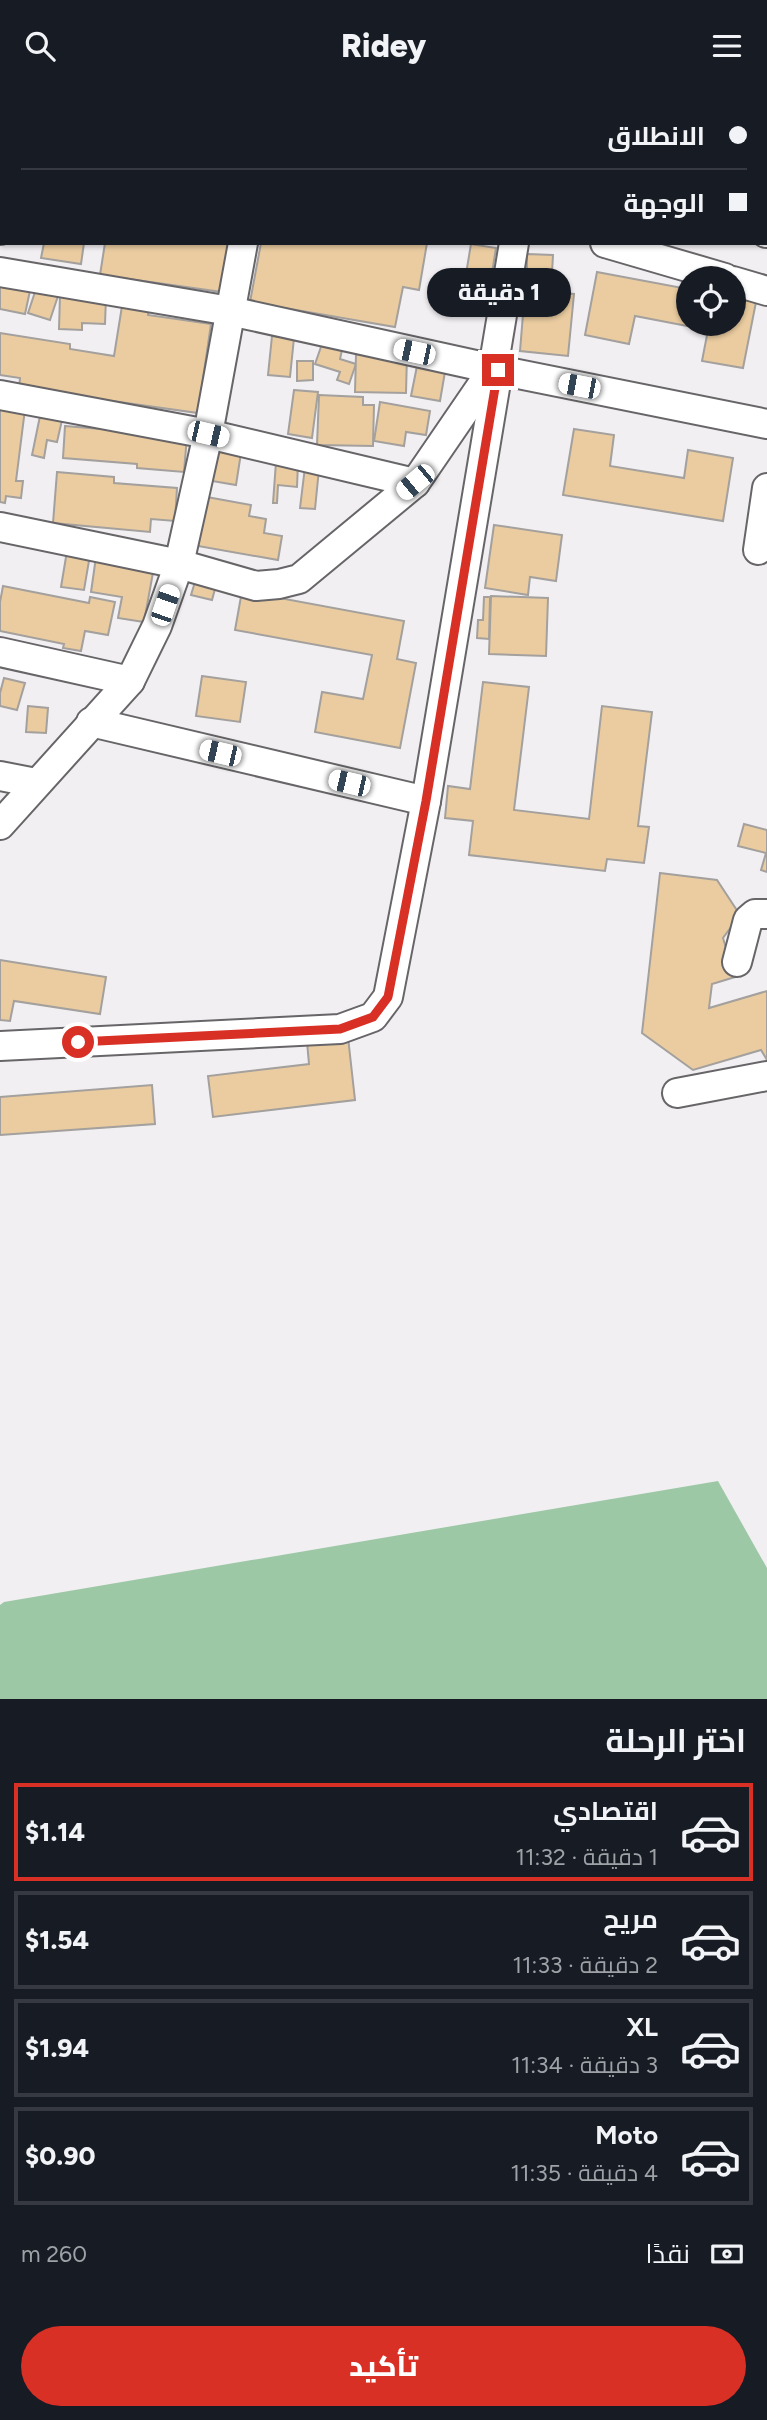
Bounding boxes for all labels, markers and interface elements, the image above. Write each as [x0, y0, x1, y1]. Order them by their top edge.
icon: search [21, 27, 59, 65]
text: Ridey [341, 27, 426, 65]
icon: menu [708, 27, 746, 65]
text: الانطلاق [607, 120, 705, 152]
text: الوجهة [624, 187, 705, 219]
map controls [676, 266, 746, 336]
button: locate [676, 266, 746, 336]
callout: 1 دقيقة [426, 268, 570, 317]
text: 1 دقيقة [458, 278, 540, 306]
car [392, 337, 437, 367]
route end [482, 354, 514, 386]
car [557, 372, 602, 400]
car [186, 419, 231, 449]
car [393, 460, 438, 504]
car [149, 582, 182, 628]
car [198, 738, 243, 768]
car [327, 768, 372, 798]
route start [62, 1026, 94, 1058]
text: اختر الرحلة [605, 1722, 746, 1760]
text: اقتصادي [553, 1795, 658, 1827]
icon: car [679, 1801, 742, 1864]
text: $1.14 [25, 1816, 85, 1848]
text: 1 دقيقة · 11:32 [516, 1843, 658, 1871]
text: مريح [603, 1903, 658, 1935]
icon: car [679, 1909, 742, 1972]
text: $1.54 [25, 1924, 89, 1956]
text: 2 دقيقة · 11:33 [513, 1951, 658, 1979]
text: XL [626, 2011, 658, 2043]
icon: car [679, 2017, 742, 2080]
text: $1.94 [25, 2032, 89, 2064]
text: 3 دقيقة · 11:34 [511, 2051, 658, 2079]
text: Moto [595, 2119, 658, 2151]
icon: car [679, 2125, 742, 2188]
text: $0.90 [25, 2140, 95, 2172]
text: 4 دقيقة · 11:35 [510, 2159, 658, 2187]
icon: cash [708, 2235, 746, 2273]
text: نقدًا [646, 2238, 690, 2270]
text: 260 m [21, 2240, 87, 2268]
button: تأكيد [21, 2326, 746, 2406]

